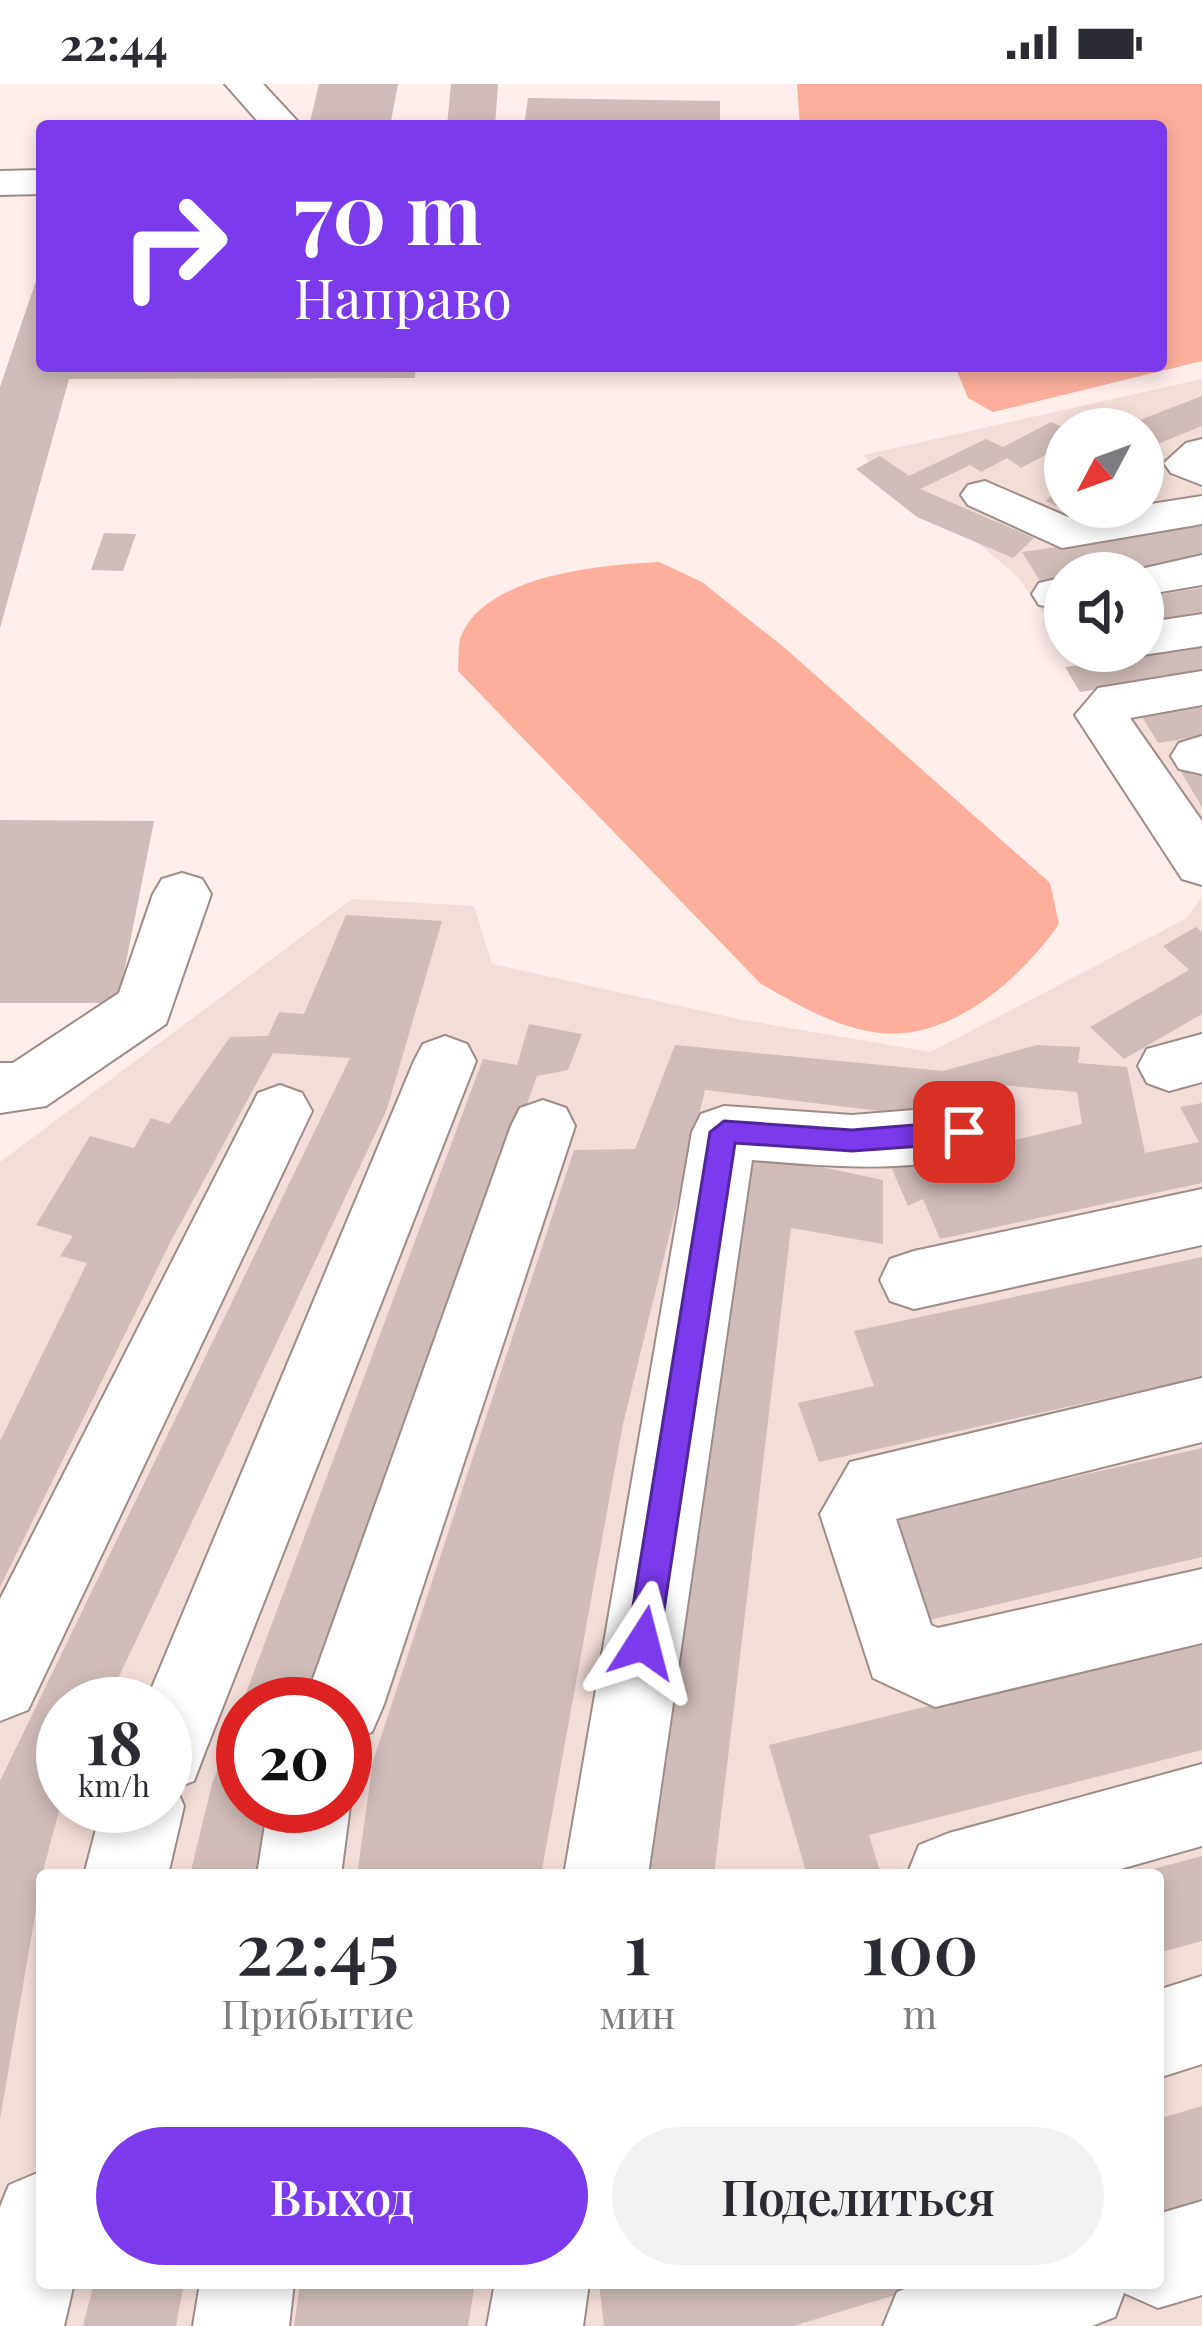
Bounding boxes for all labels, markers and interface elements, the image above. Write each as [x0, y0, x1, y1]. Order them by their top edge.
text: 22:44 [60, 12, 168, 72]
text: 70 m [294, 154, 482, 266]
icon: right [96, 168, 252, 324]
text: Направо [294, 261, 512, 333]
north arrow [1044, 408, 1164, 528]
map controls [1044, 408, 1164, 672]
button: sound [1044, 552, 1164, 672]
pin [913, 1081, 1015, 1183]
icon: arrive [931, 1099, 997, 1165]
position arrow [580, 1580, 706, 1706]
speed limit sign: 20 [216, 1677, 372, 1833]
text: 18 [86, 1700, 142, 1780]
text: km/h [78, 1765, 150, 1805]
text: 22:45 [236, 1897, 399, 1993]
text: 1 [624, 1897, 651, 1993]
text: 100 [861, 1897, 979, 1993]
text: Прибытие [221, 1987, 414, 2039]
text: мин [600, 1987, 675, 2039]
text: m [902, 1987, 937, 2039]
button: Выход [96, 2127, 588, 2265]
button: Поделиться [612, 2127, 1104, 2265]

